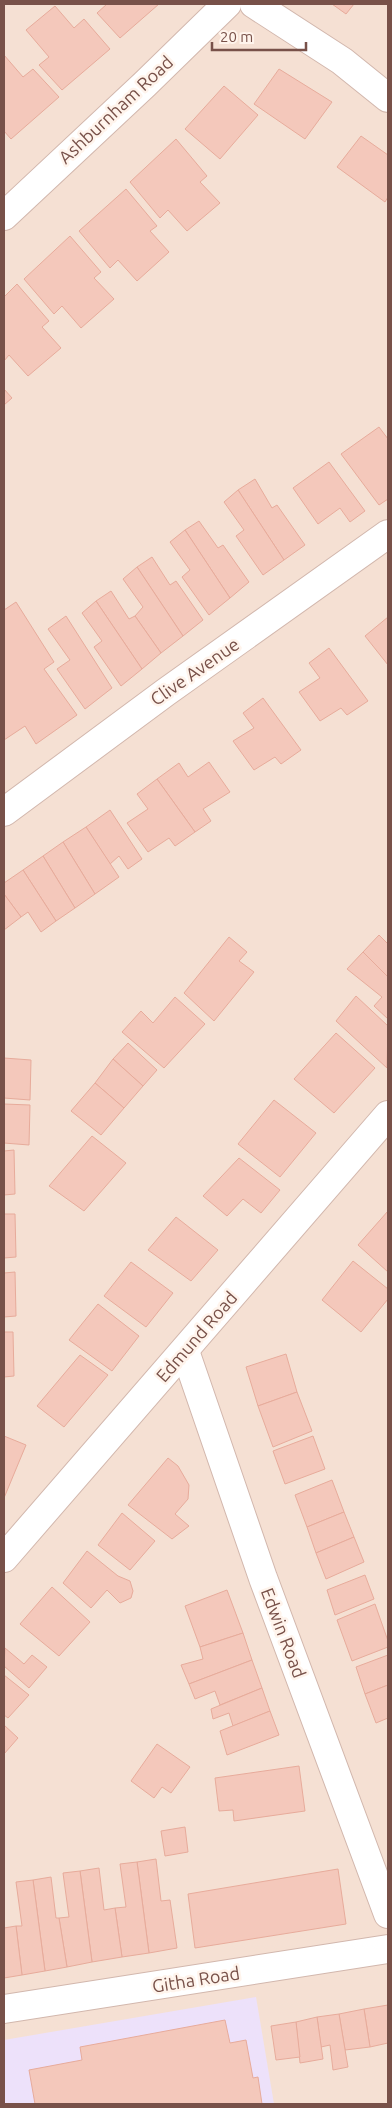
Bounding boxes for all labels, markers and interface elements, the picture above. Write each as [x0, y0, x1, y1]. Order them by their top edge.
scale bar [212, 20, 306, 52]
text: 20 m [220, 28, 253, 45]
street label: Ashburnham Road [54, 51, 176, 167]
street label: Clive Avenue [146, 633, 243, 709]
street label: Edmund Road [152, 1287, 241, 1385]
street label: Edwin Road [258, 1585, 310, 1680]
street label: Githa Road [151, 1962, 241, 1996]

